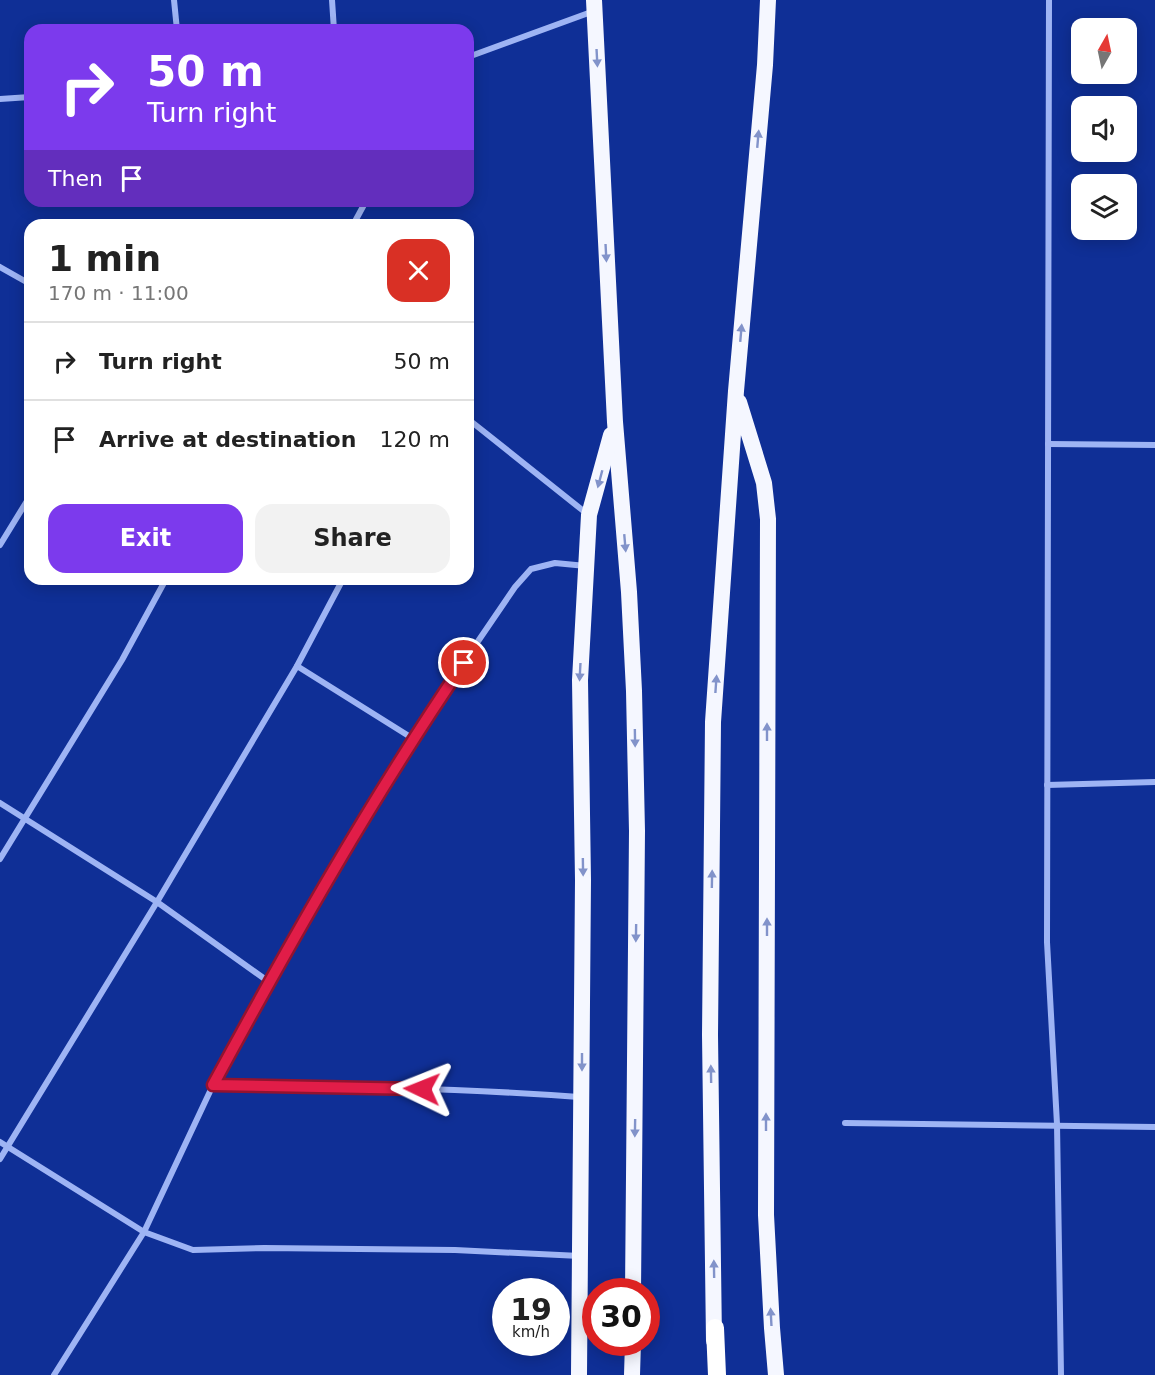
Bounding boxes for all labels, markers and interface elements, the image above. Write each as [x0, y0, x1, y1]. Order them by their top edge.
north arrow [1071, 18, 1137, 84]
map controls [1071, 18, 1137, 240]
text: 50 m [147, 47, 264, 96]
icon: right [48, 48, 126, 126]
one-way arrow [592, 49, 601, 68]
button: sound [1071, 96, 1137, 162]
text: Turn right [147, 97, 276, 128]
one-way arrow [753, 129, 763, 148]
icon: arrive [115, 162, 148, 195]
text: Then [48, 166, 103, 191]
button: layers [1071, 174, 1137, 240]
text: 1 min [48, 238, 161, 279]
button: close [387, 239, 450, 302]
one-way arrow [602, 244, 611, 263]
text: 170 m · 11:00 [48, 281, 189, 305]
one-way arrow [736, 324, 746, 343]
icon: right [48, 345, 81, 378]
text: Turn right [99, 349, 222, 374]
text: 50 m [394, 349, 450, 374]
icon: arrive [48, 423, 81, 456]
text: Arrive at destination [99, 427, 356, 452]
text: 120 m [380, 427, 450, 452]
one-way arrow [594, 470, 604, 488]
button: Exit [48, 504, 243, 573]
button: Share [255, 504, 450, 573]
one-way arrow [620, 534, 630, 553]
pin [438, 637, 489, 688]
icon: arrive [447, 646, 480, 679]
one-way arrow [576, 662, 585, 681]
one-way arrow [711, 675, 720, 694]
one-way arrow [762, 722, 772, 741]
one-way arrow [630, 728, 640, 747]
one-way arrow [578, 857, 588, 876]
one-way arrow [707, 870, 716, 889]
one-way arrow [762, 917, 772, 936]
one-way arrow [632, 923, 641, 942]
one-way arrow [577, 1052, 587, 1071]
position arrow [390, 1057, 454, 1121]
one-way arrow [706, 1065, 715, 1084]
one-way arrow [761, 1112, 771, 1131]
one-way arrow [630, 1118, 640, 1137]
one-way arrow [709, 1260, 719, 1279]
speed limit sign: 30 [582, 1278, 660, 1356]
text: 19 [510, 1292, 552, 1327]
one-way arrow [767, 1307, 776, 1326]
text: km/h [512, 1323, 550, 1341]

